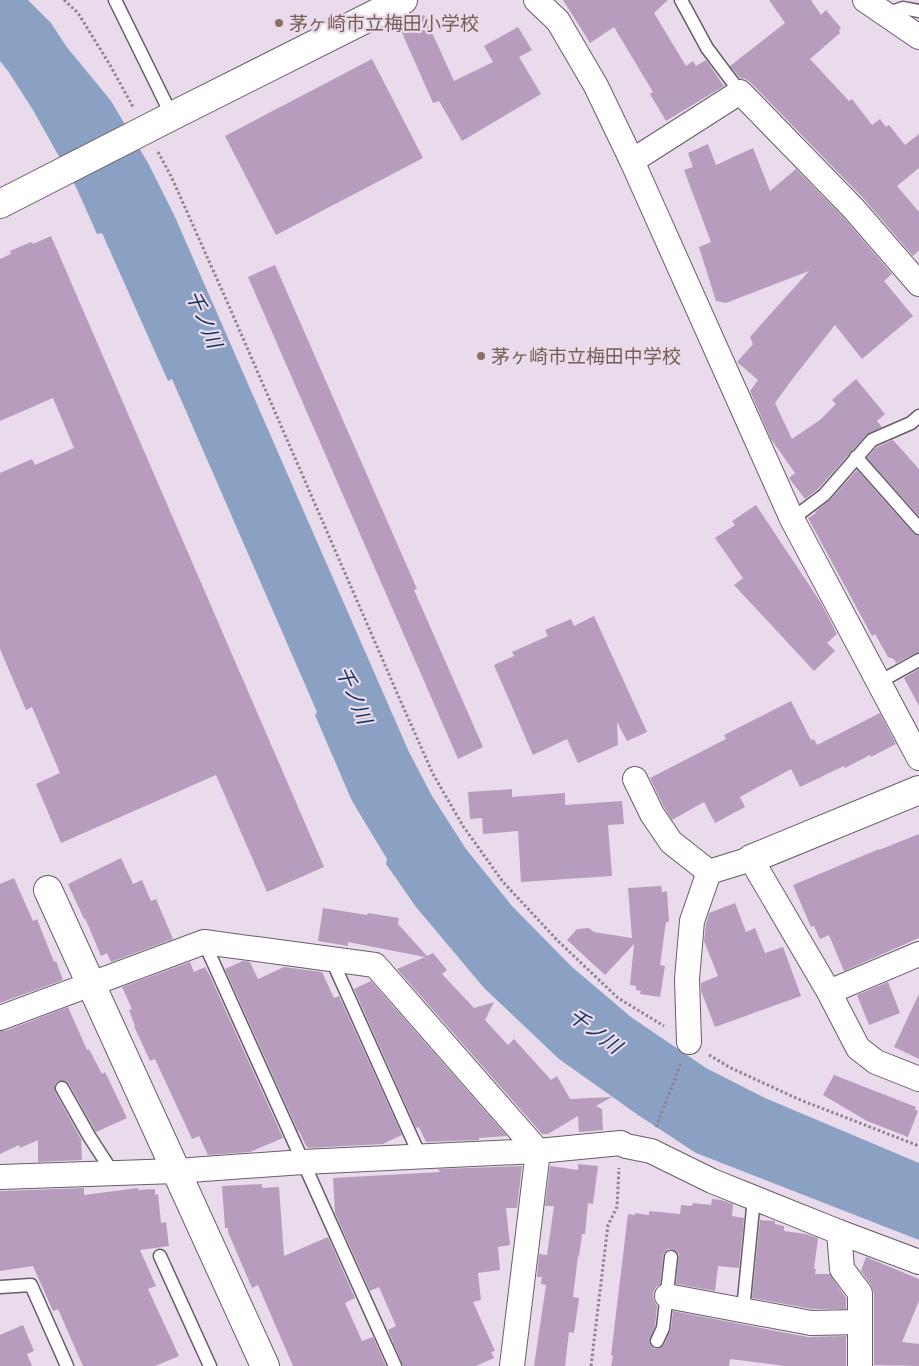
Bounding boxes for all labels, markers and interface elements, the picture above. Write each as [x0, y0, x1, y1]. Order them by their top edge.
place label: 茅ヶ崎市立梅田小学校 [289, 12, 479, 35]
marker: 茅ヶ崎市立梅田小学校 [273, 17, 285, 29]
water label: 千ノ川 [181, 287, 228, 353]
place label: 茅ヶ崎市立梅田中学校 [491, 345, 681, 368]
marker: 茅ヶ崎市立梅田中学校 [475, 350, 487, 362]
water label: 千ノ川 [331, 663, 378, 729]
water label: 千ノ川 [564, 1003, 628, 1060]

